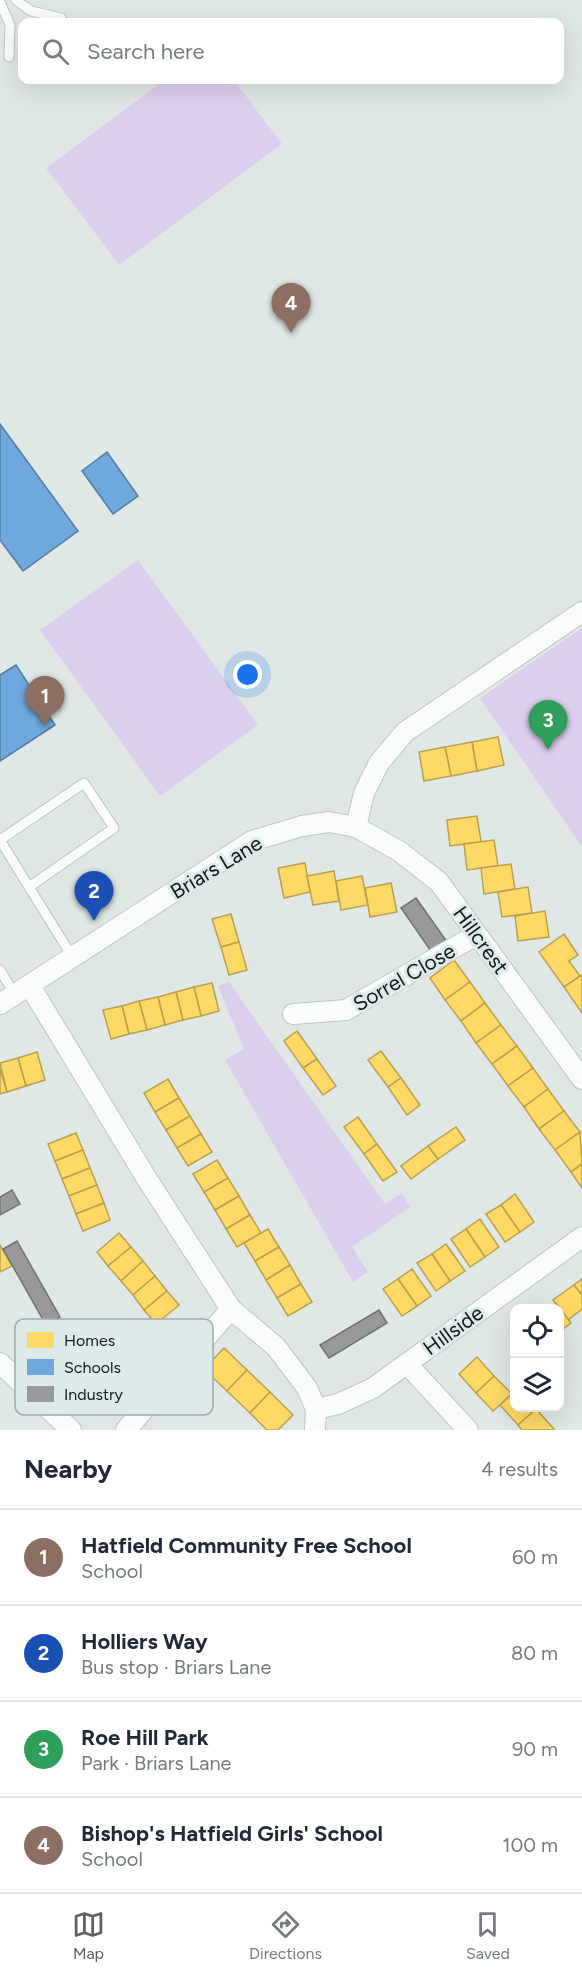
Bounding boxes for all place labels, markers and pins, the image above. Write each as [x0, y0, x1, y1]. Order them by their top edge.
pin: 4 [272, 284, 310, 333]
pin: 1 [26, 676, 64, 726]
pin: 3 [528, 700, 568, 750]
pin: 2 [74, 872, 113, 921]

